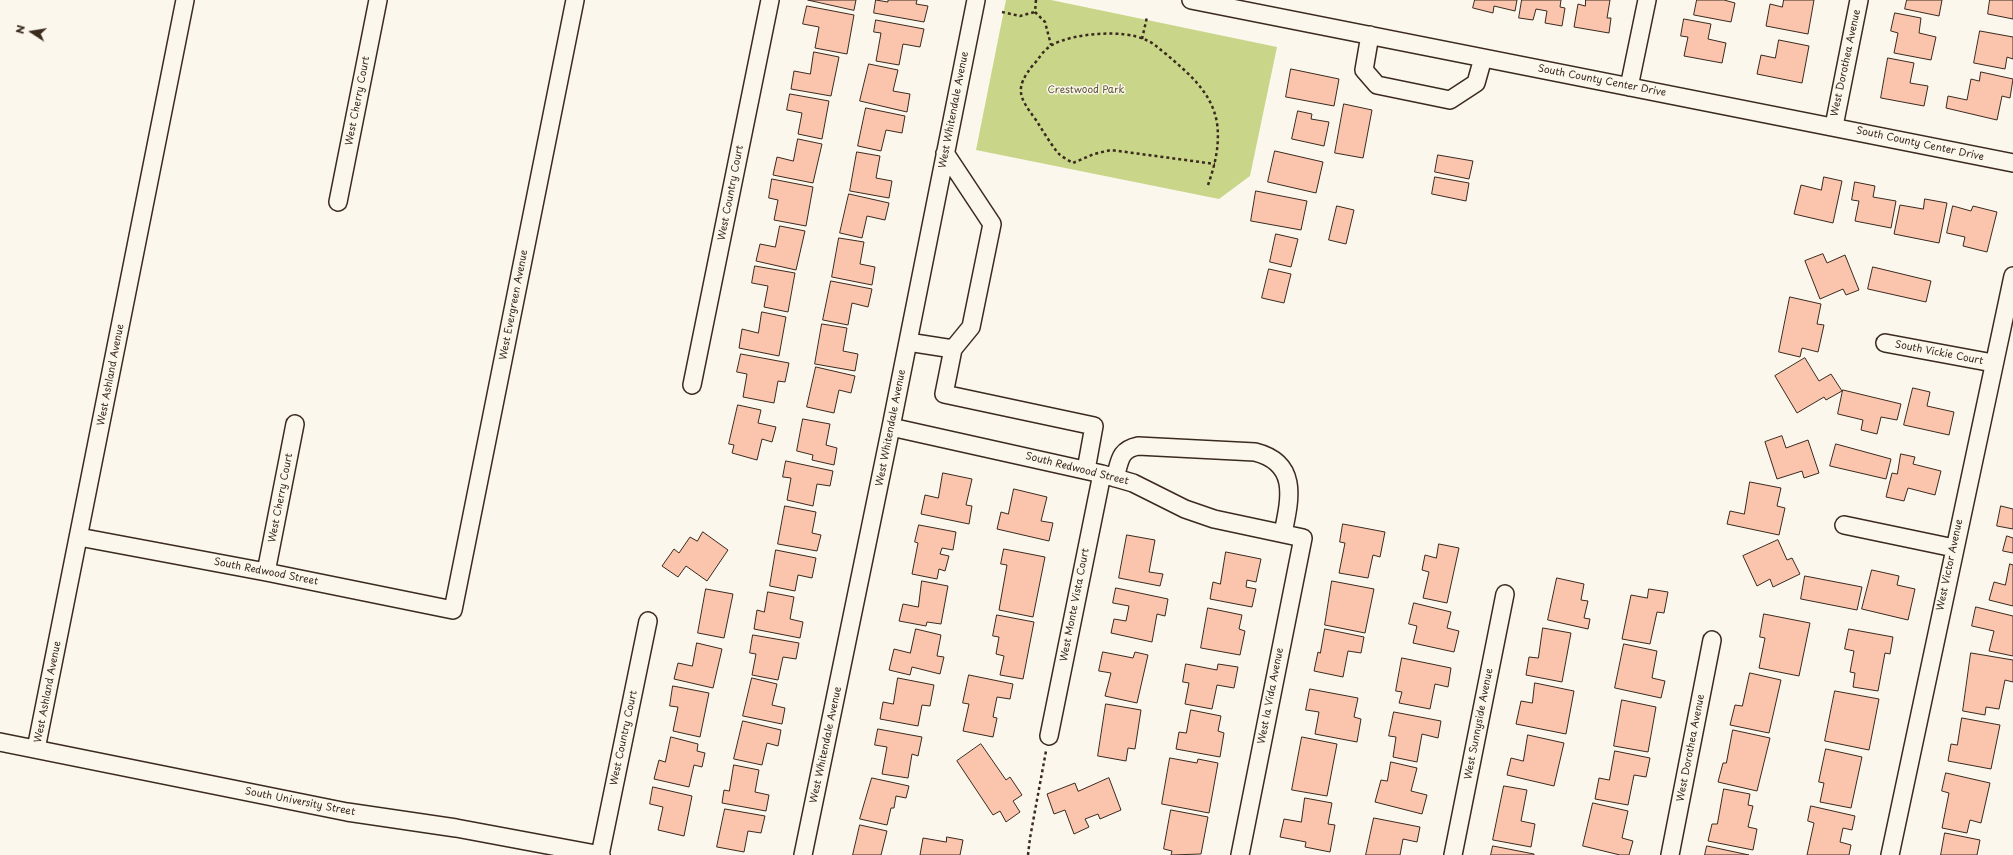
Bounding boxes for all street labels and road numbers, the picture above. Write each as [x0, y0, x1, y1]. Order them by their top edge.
street label: West Dorothea Avenue [1829, 8, 1863, 118]
street label: West Whitendale Avenue [937, 51, 971, 169]
street label: West Cherry Court [343, 55, 373, 147]
street label: South County Center Drive [1537, 63, 1667, 99]
street label: South County Center Drive [1855, 125, 1985, 163]
street label: West Country Court [716, 144, 746, 242]
street label: West Evergreen Avenue [497, 249, 531, 361]
street label: West Ashland Avenue [95, 323, 127, 427]
street label: South Vickie Court [1894, 339, 1984, 367]
street label: West Whitendale Avenue [874, 369, 908, 487]
street label: South Redwood Street [1024, 450, 1130, 488]
street label: West Cherry Court [266, 452, 296, 544]
street label: West Victor Avenue [1934, 518, 1966, 612]
street label: West Monte Vista Court [1058, 547, 1092, 663]
street label: South Redwood Street [213, 556, 319, 588]
street label: West Ashland Avenue [32, 640, 64, 744]
street label: West la Vida Avenue [1256, 647, 1286, 745]
street label: West Sunnyside Avenue [1462, 667, 1496, 781]
street label: West Whitendale Avenue [808, 686, 844, 804]
street label: West Country Court [608, 689, 640, 787]
street label: West Dorothea Avenue [1675, 693, 1707, 803]
street label: South University Street [244, 785, 356, 819]

